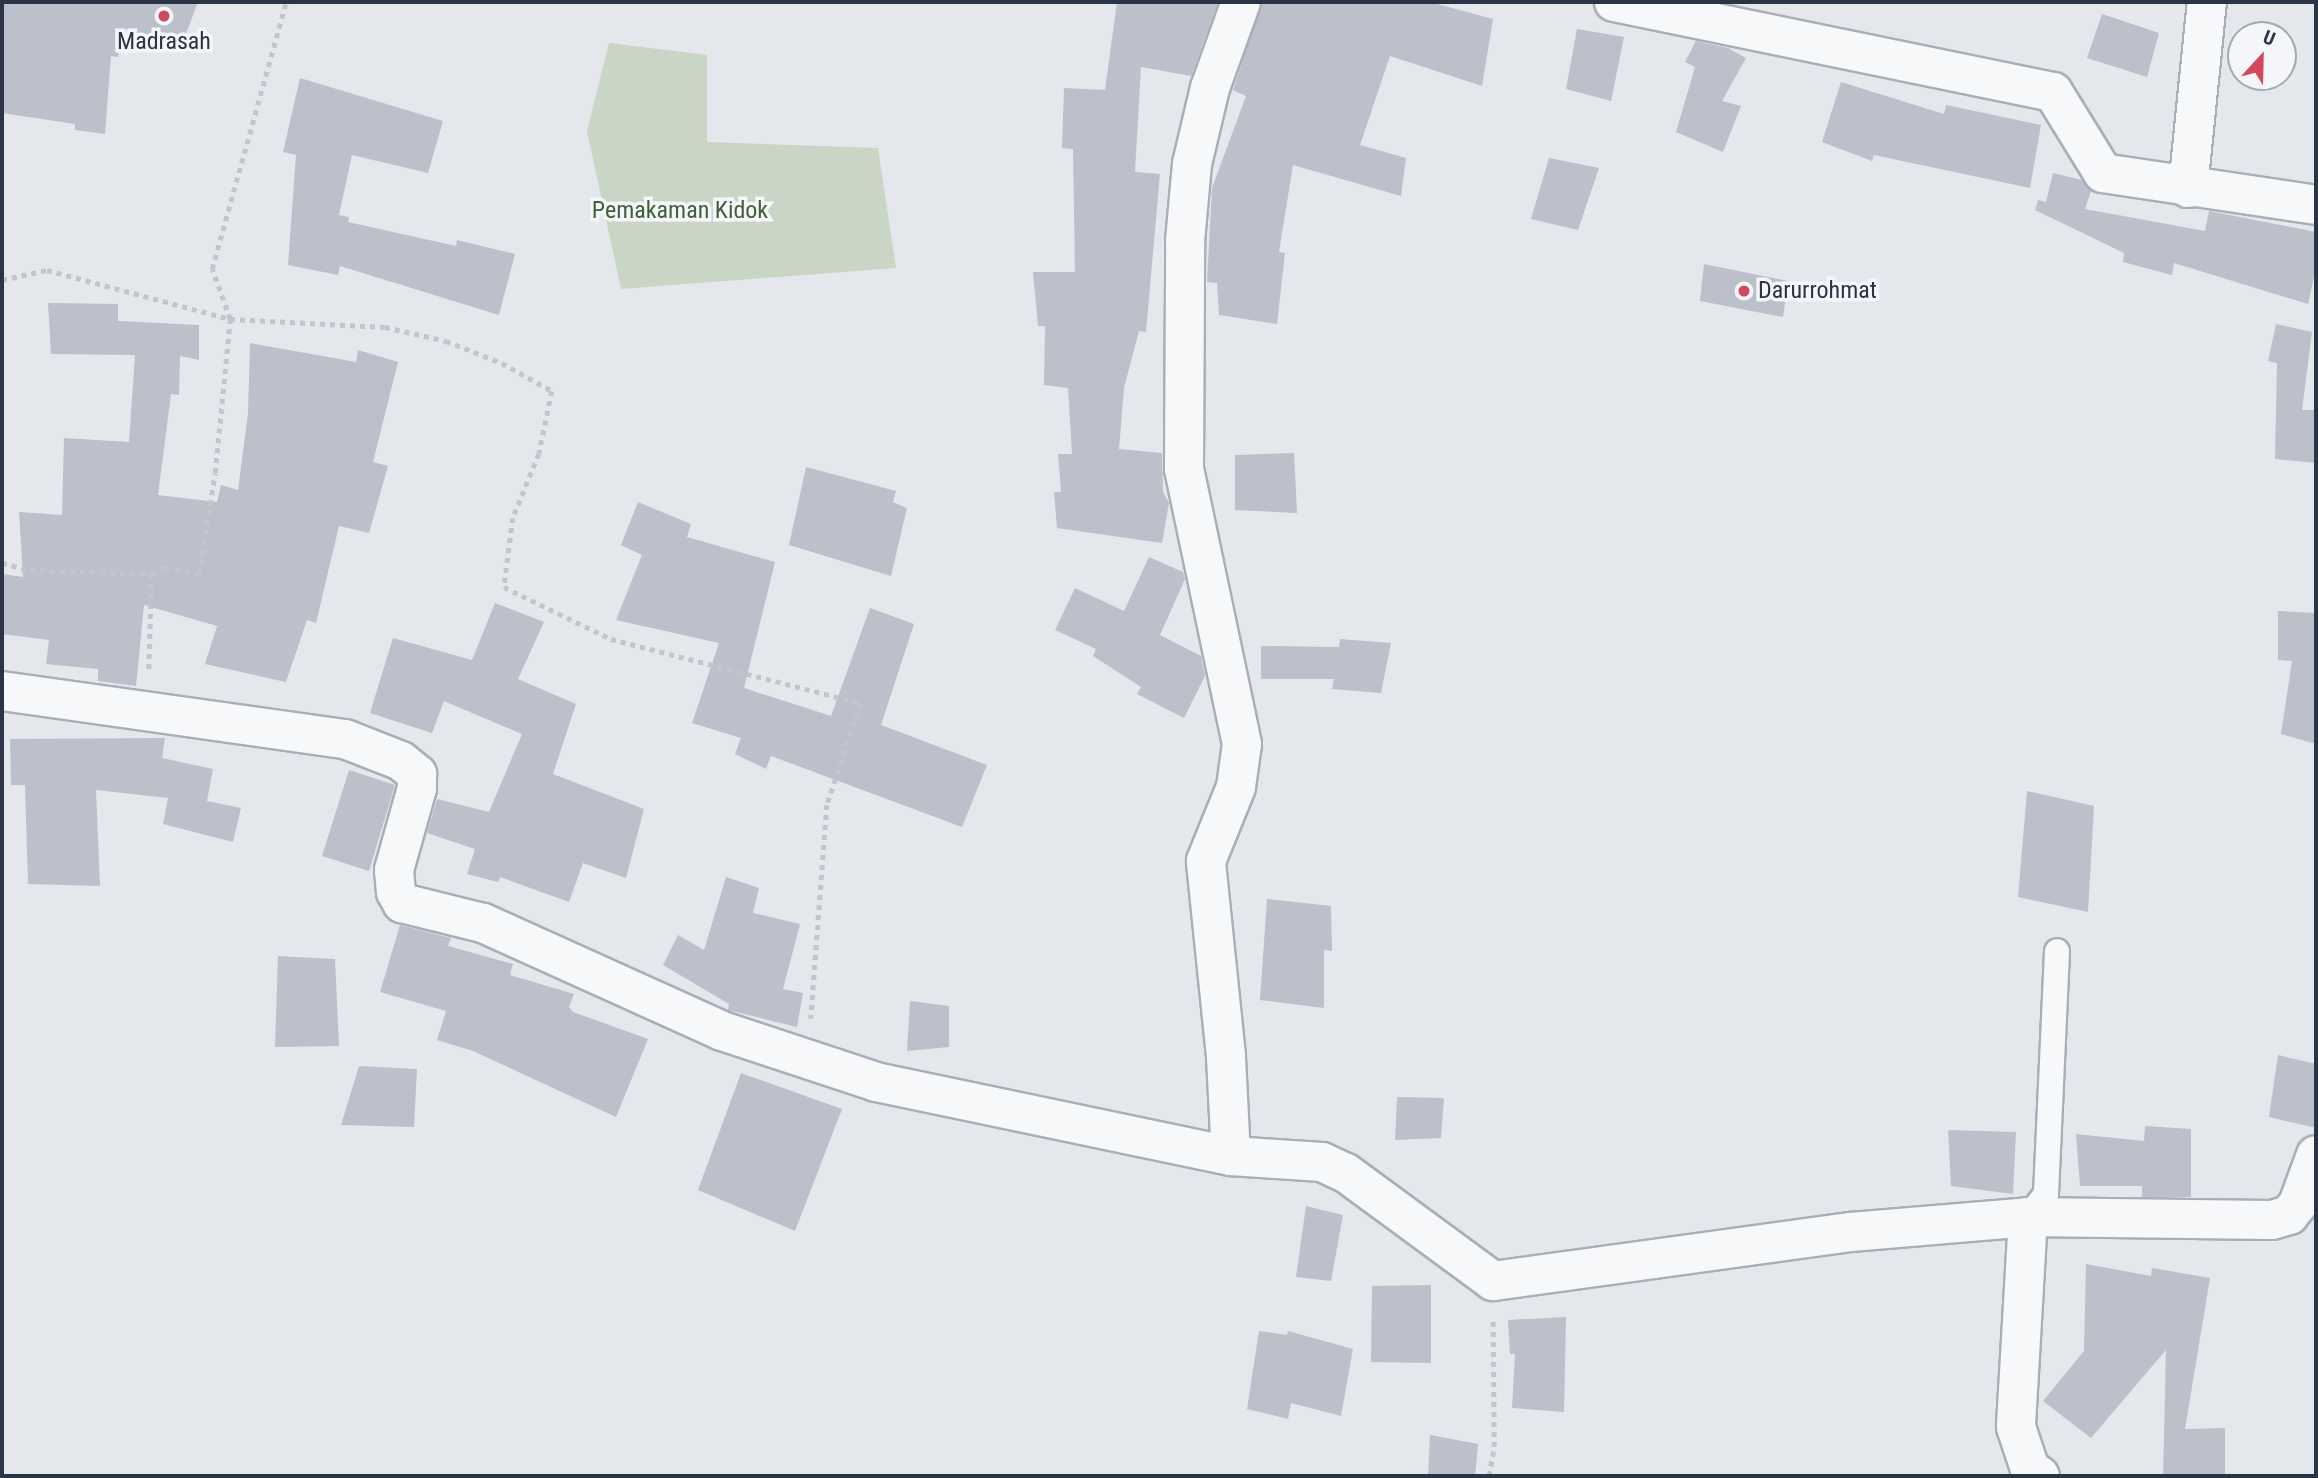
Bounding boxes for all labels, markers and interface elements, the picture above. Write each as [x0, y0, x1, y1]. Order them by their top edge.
marker: Madrasah [156, 8, 172, 24]
north arrow [2227, 21, 2297, 91]
text: U [2260, 25, 2279, 51]
place label: Madrasah [117, 28, 211, 56]
park label: Pemakaman Kidok [592, 197, 768, 225]
place label: Darurrohmat [1758, 277, 1877, 305]
marker: Darurrohmat [1736, 283, 1752, 299]

